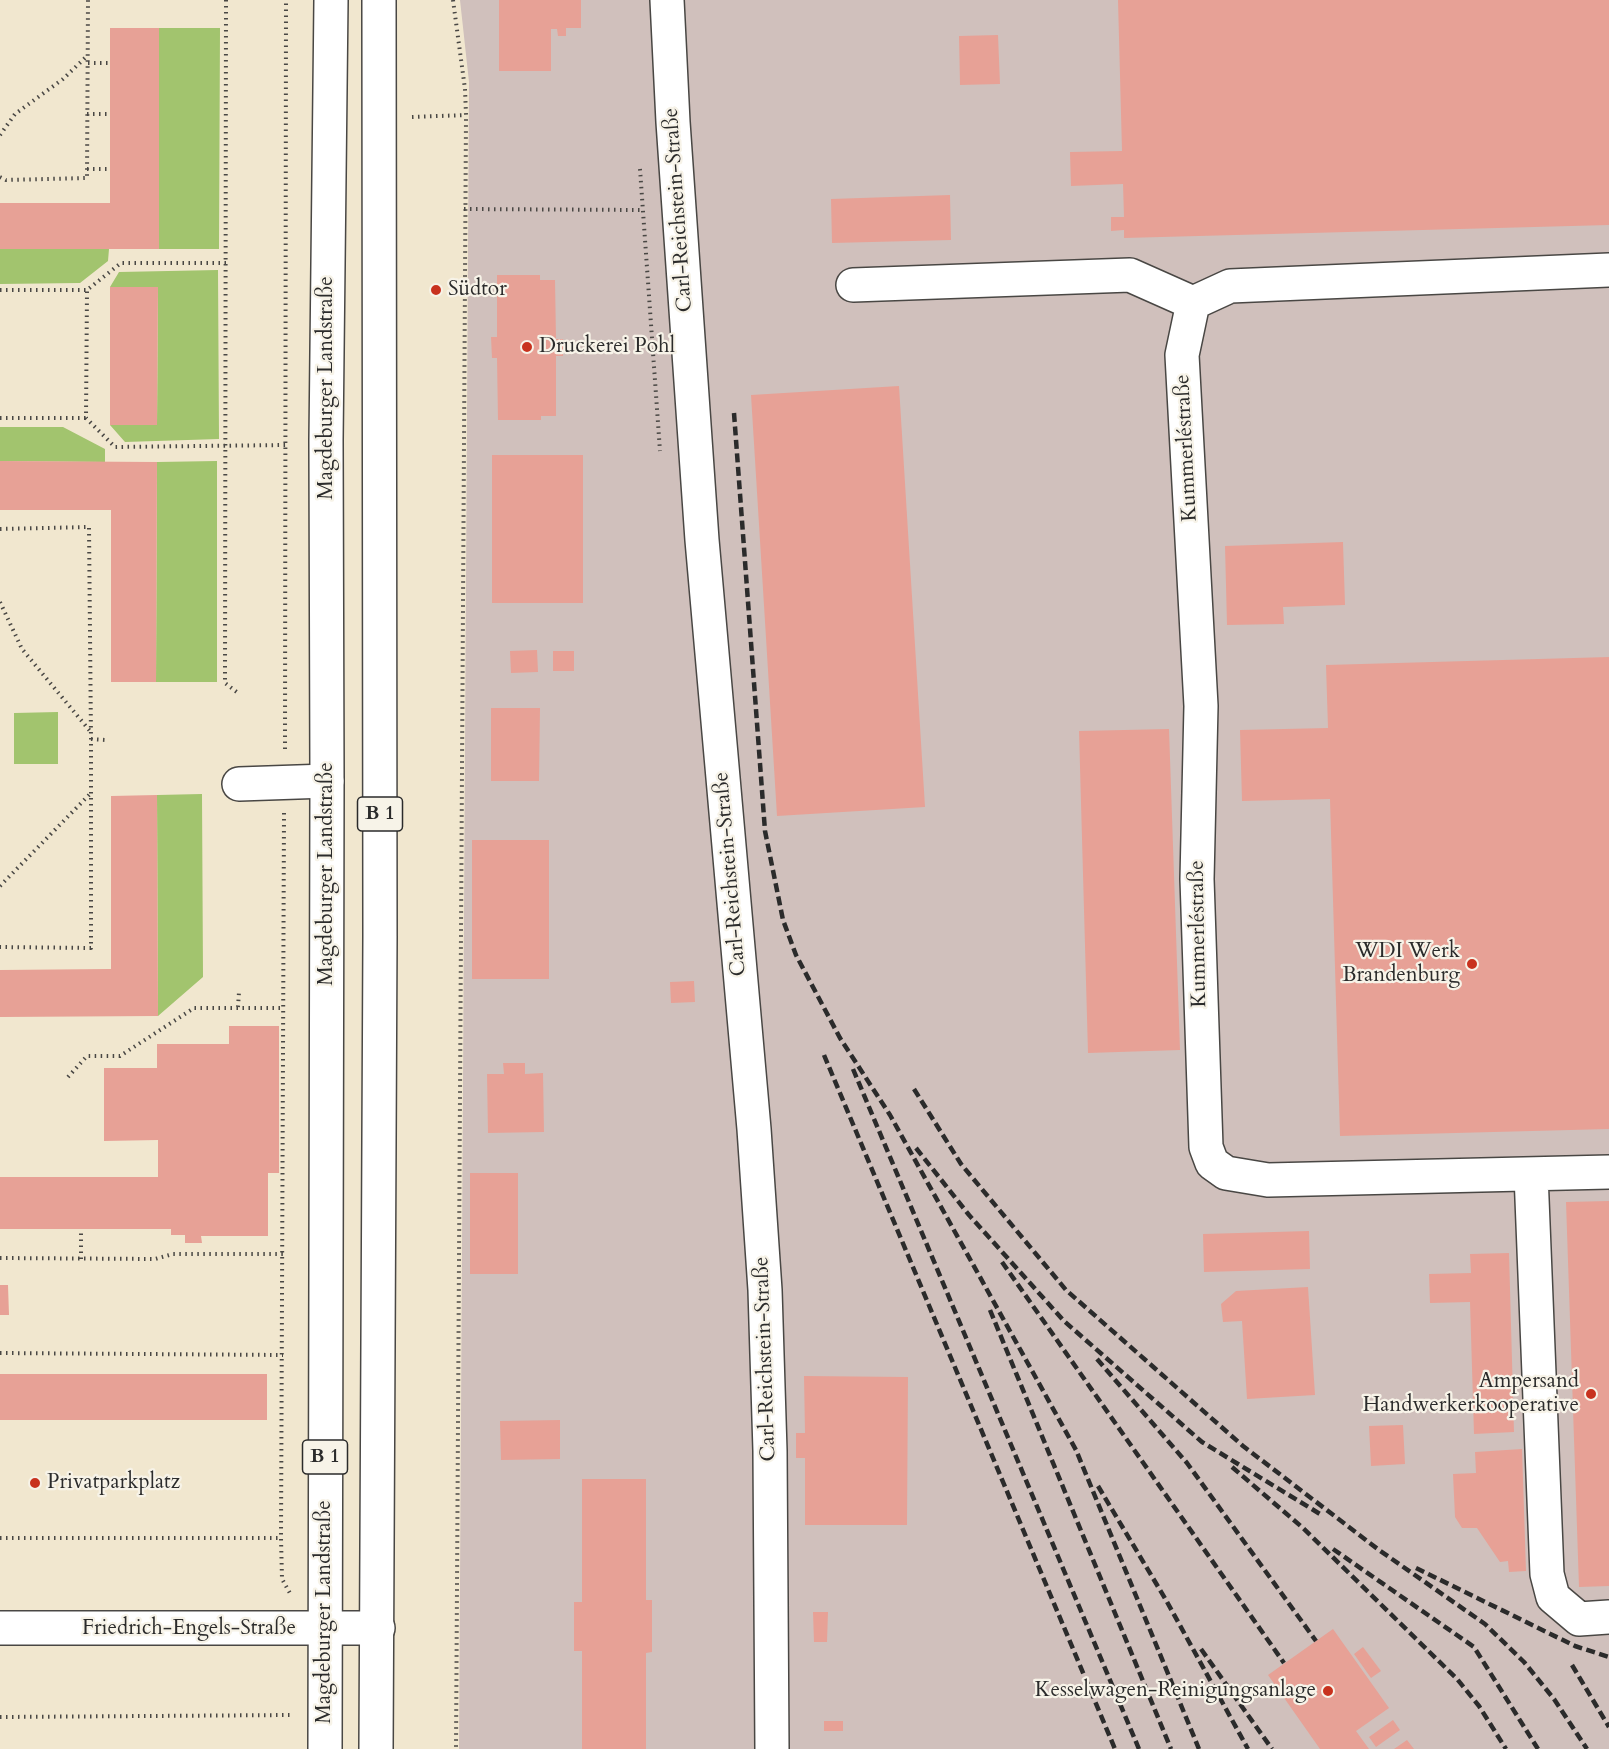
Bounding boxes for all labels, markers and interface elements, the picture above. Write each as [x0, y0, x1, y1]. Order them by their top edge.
street label: Carl-Reichstein-Straße [659, 107, 699, 313]
street label: Magdeburger Landstraße [314, 276, 340, 500]
place label: Südtor [448, 277, 507, 303]
marker: Südtor [429, 283, 443, 297]
place label: Druckerei Pohl [539, 334, 675, 360]
marker: Druckerei Pohl [520, 340, 534, 354]
street label: Kummerléstraße [1171, 374, 1203, 522]
street label: Magdeburger Landstraße [314, 762, 340, 986]
street label: Carl-Reichstein-Straße [710, 771, 752, 977]
road number: B 1 [358, 797, 403, 831]
street label: Kummerléstraße [1185, 860, 1213, 1008]
place label: WDI Werk Brandenburg [1342, 939, 1460, 989]
marker: WDI Werk Brandenburg [1465, 957, 1479, 971]
street label: Carl-Reichstein-Straße [750, 1256, 782, 1462]
place label: Ampersand Handwerkerkooperative [1363, 1369, 1579, 1419]
marker: Ampersand Handwerkerkooperative [1584, 1387, 1598, 1401]
road number: B 1 [302, 1440, 348, 1474]
place label: Privatparkplatz [47, 1470, 180, 1496]
marker: Privatparkplatz [28, 1476, 42, 1490]
street label: Magdeburger Landstraße [312, 1500, 338, 1724]
street label: Friedrich-Engels-Straße [82, 1616, 296, 1642]
place label: Kesselwagen-Reinigungsanlage [1035, 1678, 1316, 1704]
marker: Kesselwagen-Reinigungsanlage [1321, 1684, 1335, 1698]

